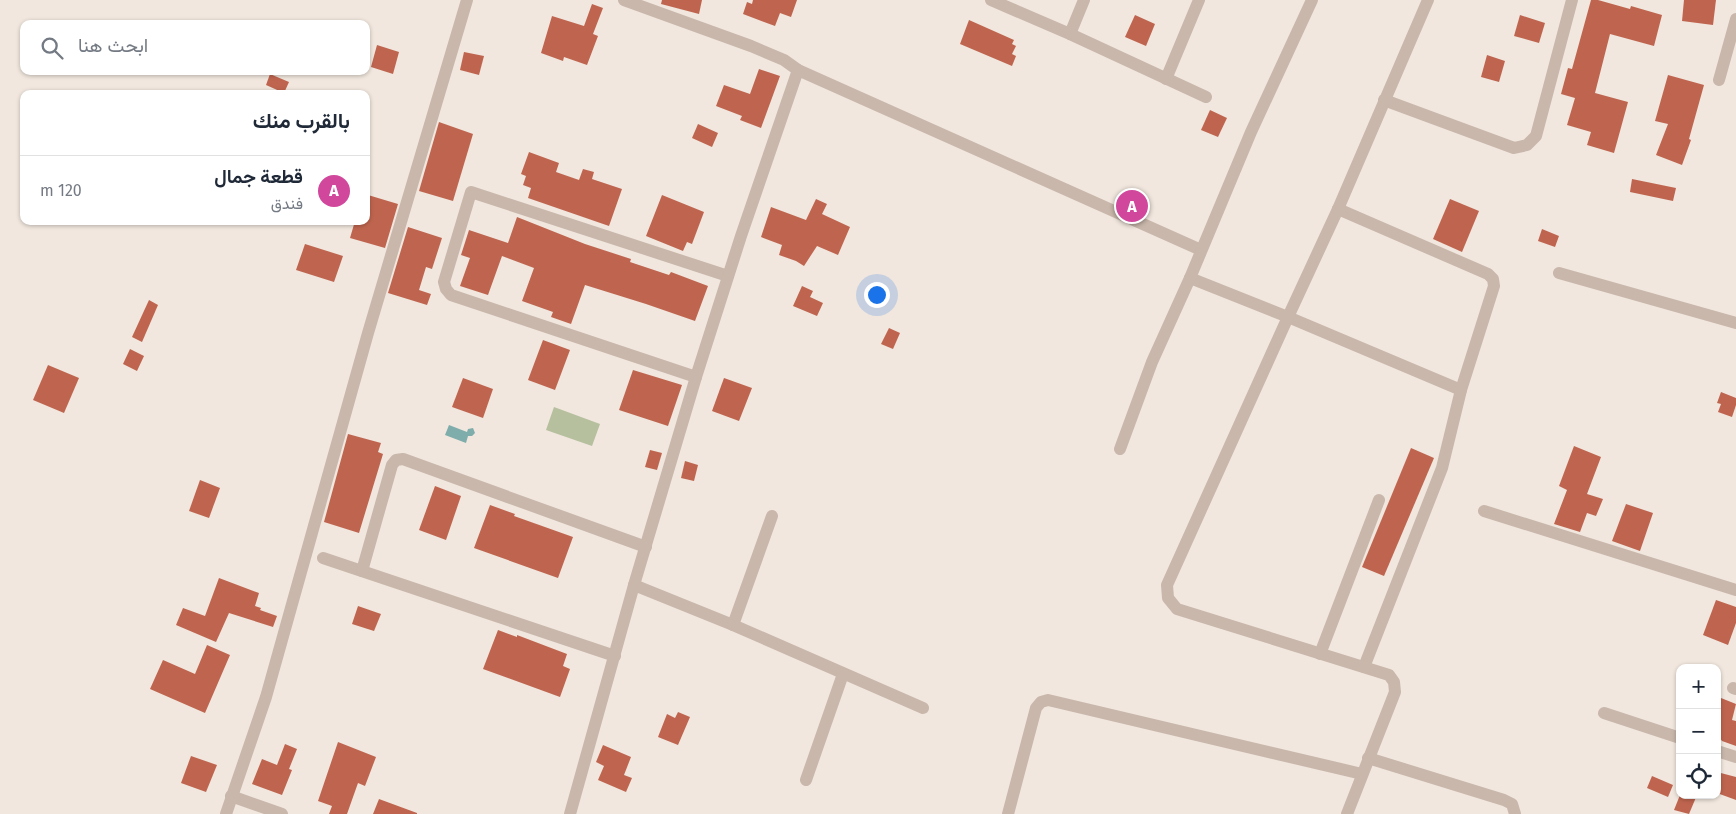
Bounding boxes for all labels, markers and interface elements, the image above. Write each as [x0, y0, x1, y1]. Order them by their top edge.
search box [20, 20, 370, 75]
icon: search [38, 34, 66, 62]
text: ابحث هنا [78, 34, 148, 57]
text: بالقرب منك [253, 108, 350, 134]
text: قطعة جمال [214, 165, 303, 188]
text: 120 m [40, 181, 82, 200]
text: A [329, 181, 339, 200]
pin: A [1116, 187, 1148, 225]
text: فندق [271, 194, 303, 213]
your location [864, 282, 890, 308]
map controls [1676, 664, 1721, 799]
button: + [1676, 664, 1721, 709]
button: − [1676, 709, 1721, 754]
button: locate [1676, 754, 1721, 799]

